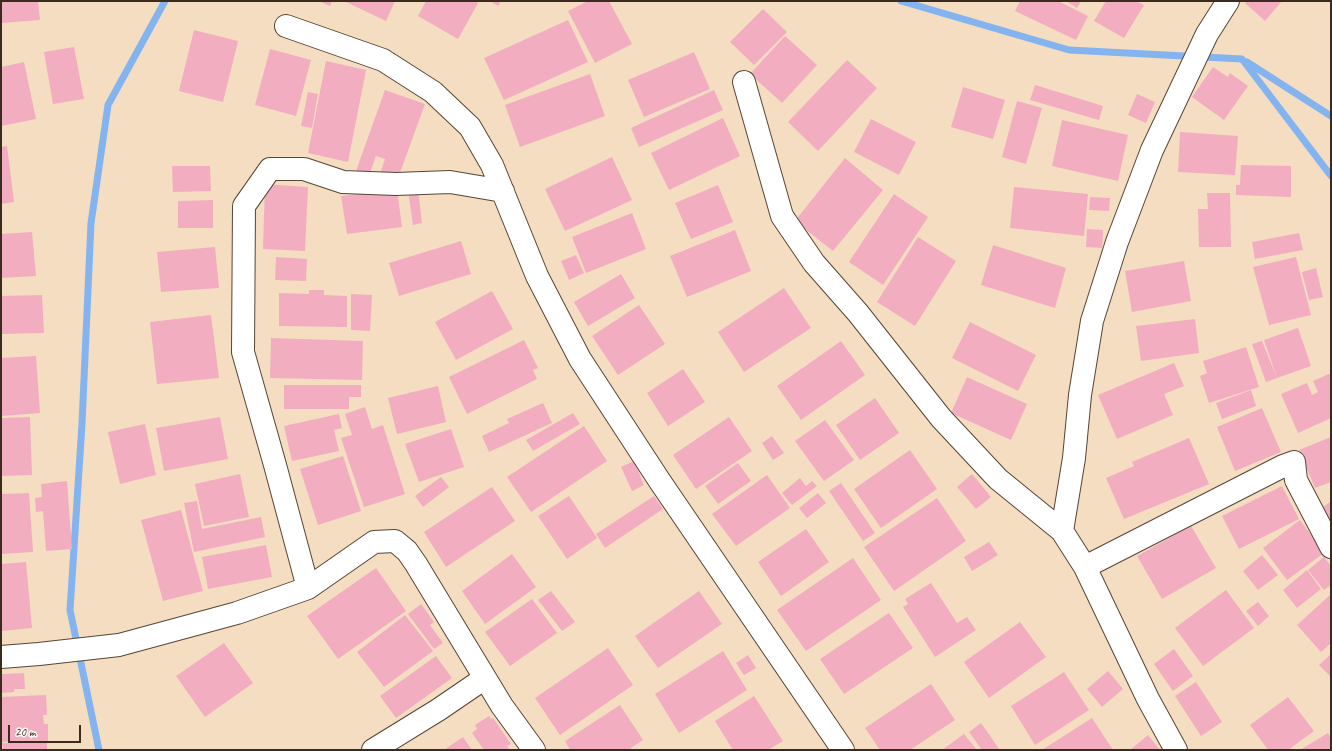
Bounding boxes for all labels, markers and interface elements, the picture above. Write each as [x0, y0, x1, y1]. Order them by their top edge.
scale bar [10, 717, 83, 743]
text: 20 m [15, 724, 35, 740]

